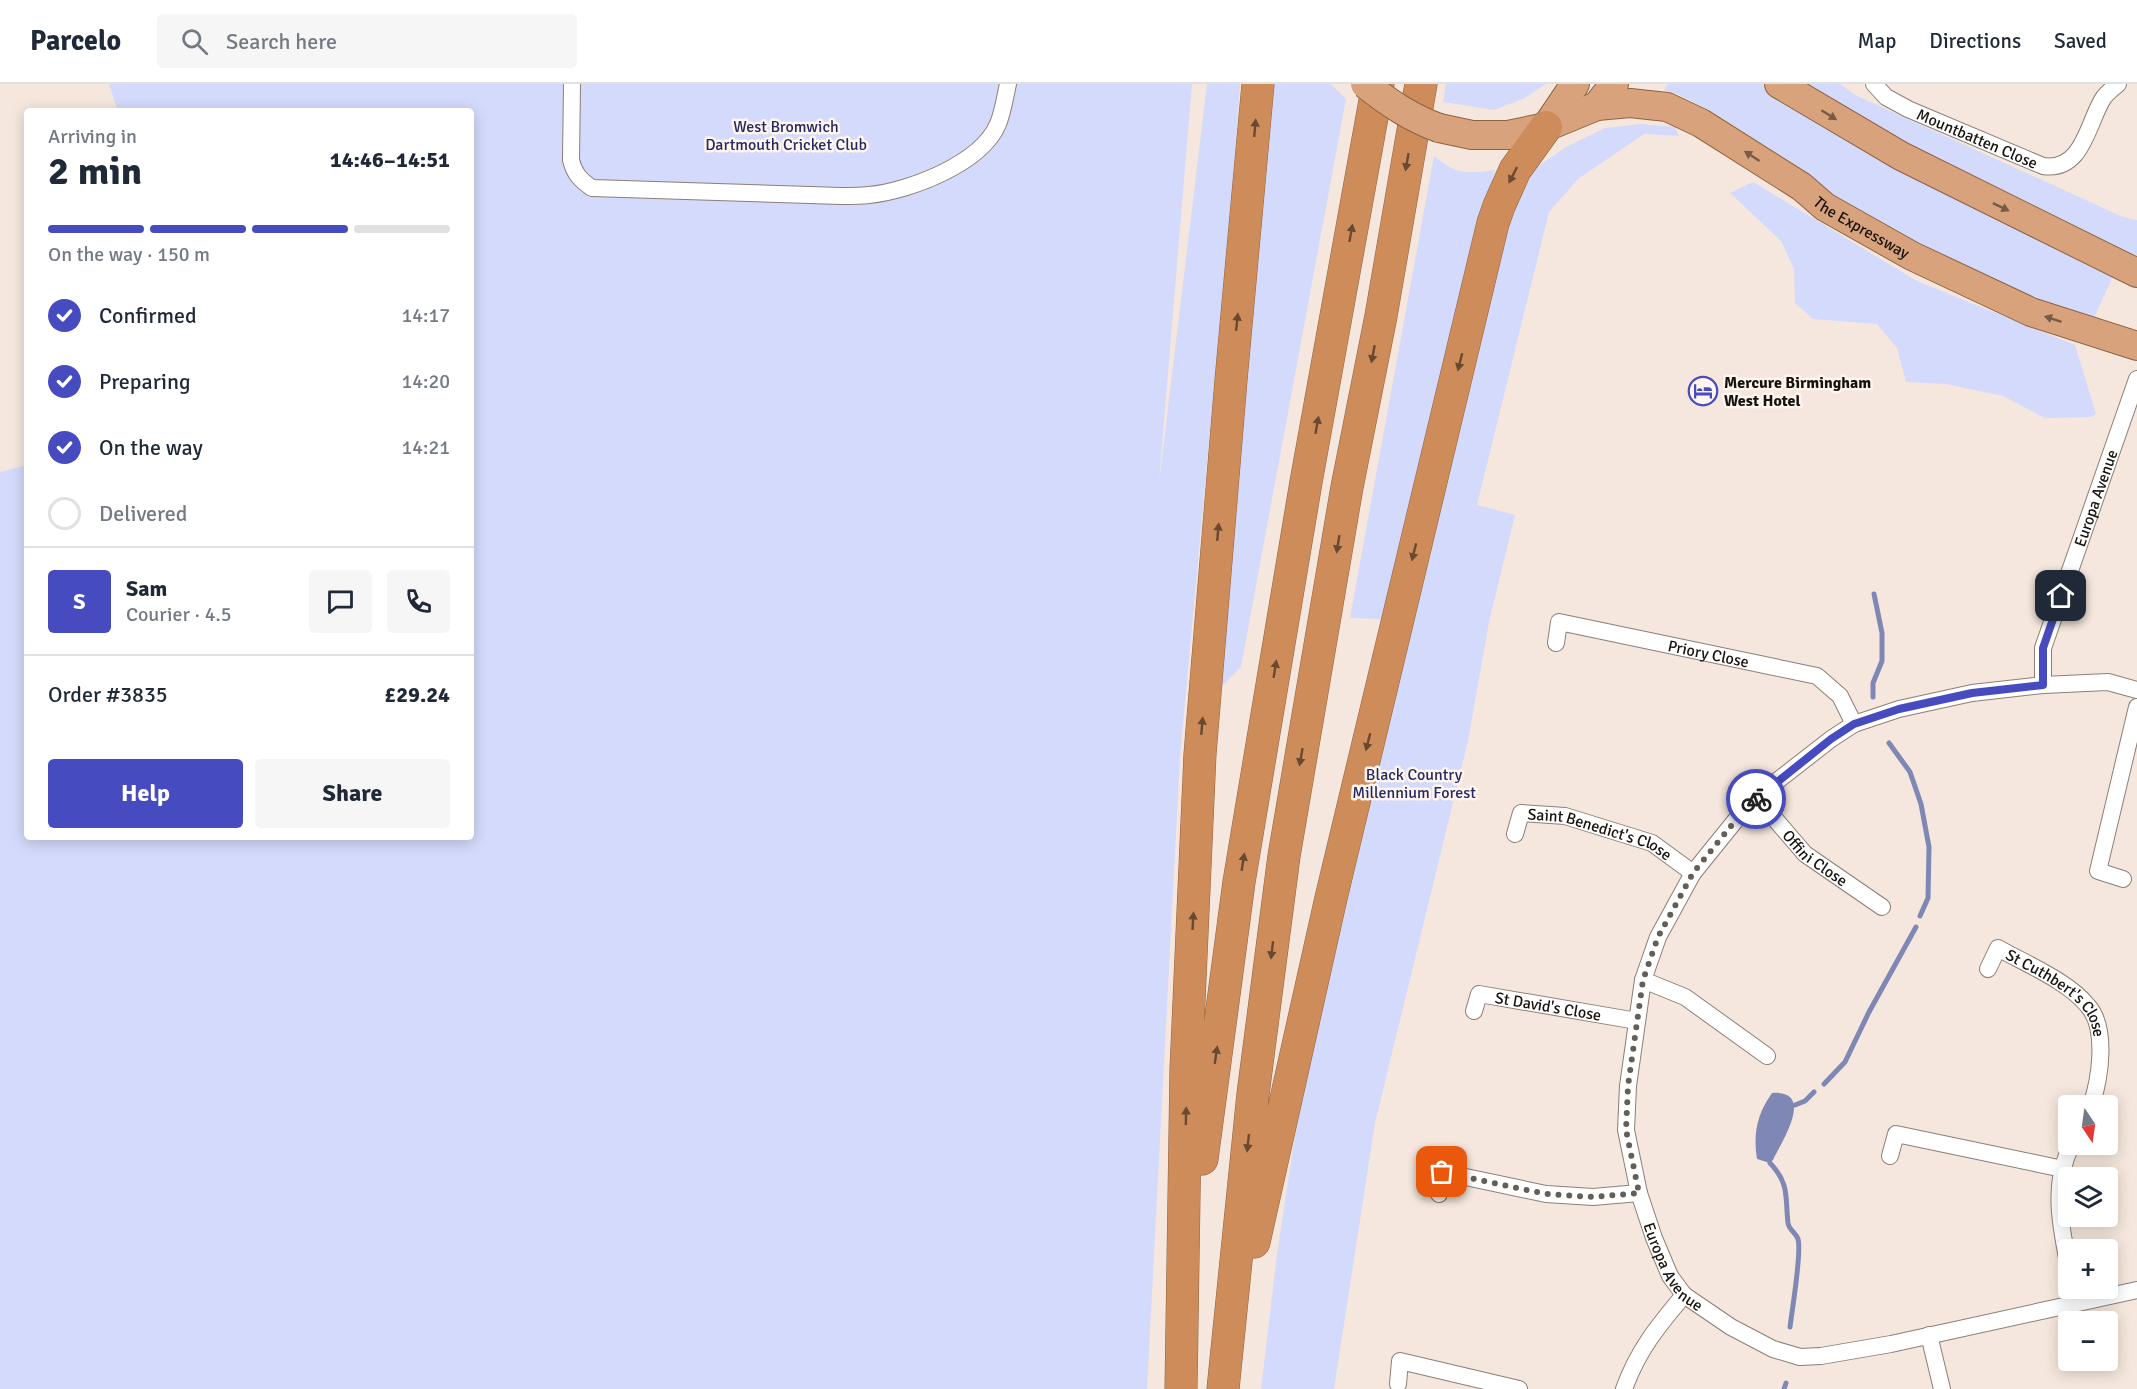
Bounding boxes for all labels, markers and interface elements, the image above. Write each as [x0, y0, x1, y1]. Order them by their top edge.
search box [157, 14, 577, 68]
text: Parcelo [30, 24, 121, 58]
icon: search [178, 25, 211, 58]
text: Search here [226, 28, 337, 55]
text: Map [1858, 28, 1896, 54]
text: Directions [1929, 28, 2021, 54]
text: Saved [2054, 28, 2107, 54]
street label: Mountbatten Close [1913, 105, 2041, 174]
one-way arrow [1821, 109, 1837, 120]
park label: West Bromwich Dartmouth Cricket Club [705, 117, 867, 155]
one-way arrow [1250, 118, 1260, 137]
text: Arriving in [48, 124, 137, 149]
text: 14:46–14:51 [330, 146, 450, 173]
text: 2 min [48, 147, 142, 195]
one-way arrow [1745, 150, 1761, 162]
one-way arrow [1402, 153, 1411, 172]
one-way arrow [1508, 167, 1518, 184]
street label: The Expressway [1809, 193, 1913, 264]
one-way arrow [1993, 202, 2010, 212]
one-way arrow [1347, 223, 1356, 242]
text: On the way · 150 m [48, 242, 210, 267]
icon: check [48, 299, 81, 332]
text: Confirmed [99, 302, 197, 329]
text: 14:17 [401, 303, 450, 328]
one-way arrow [1232, 312, 1242, 331]
one-way arrow [2043, 314, 2061, 324]
one-way arrow [1368, 345, 1377, 364]
one-way arrow [1454, 353, 1464, 372]
icon: check [48, 365, 81, 398]
text: Preparing [99, 368, 191, 395]
text: 14:20 [401, 369, 450, 394]
place label: Mercure Birmingham West Hotel [1724, 373, 1871, 411]
hotel icon: Mercure Birmingham West Hotel [1687, 375, 1719, 407]
one-way arrow [1312, 415, 1321, 434]
icon: check [48, 431, 81, 464]
text: On the way [99, 434, 203, 461]
text: 14:21 [401, 435, 450, 460]
street label: Europa Avenue [2070, 447, 2123, 550]
text: Delivered [99, 500, 187, 527]
one-way arrow [1213, 522, 1223, 541]
one-way arrow [1333, 535, 1342, 554]
one-way arrow [1409, 543, 1419, 561]
button: chat [309, 570, 372, 633]
button: phone [387, 570, 450, 633]
pin [2035, 570, 2086, 621]
text: Sam [126, 575, 167, 602]
icon: home [2044, 579, 2077, 612]
text: S [73, 588, 86, 615]
text: Courier · 4.5 [126, 602, 232, 627]
street label: Priory Close [1666, 636, 1751, 673]
one-way arrow [1271, 660, 1280, 679]
text: Order #3835 [48, 681, 168, 708]
text: £29.24 [384, 681, 450, 708]
one-way arrow [1198, 717, 1207, 736]
one-way arrow [1363, 732, 1373, 751]
one-way arrow [1296, 748, 1305, 767]
button: Help [48, 759, 243, 828]
button: Share [255, 759, 450, 828]
park label: Black Country Millennium Forest [1352, 765, 1476, 803]
courier [1726, 769, 1786, 829]
icon: bike [1740, 783, 1773, 816]
street label: Saint Benedict's Close [1527, 804, 1675, 865]
street label: Offini Close [1778, 826, 1851, 891]
one-way arrow [1239, 852, 1248, 871]
one-way arrow [1188, 912, 1197, 931]
one-way arrow [1267, 940, 1276, 959]
street label: St Cuthbert's Close [2002, 945, 2109, 1038]
street label: St David's Close [1493, 988, 1603, 1026]
one-way arrow [1211, 1045, 1221, 1064]
north arrow [2058, 1095, 2118, 1155]
map controls [2058, 1095, 2118, 1371]
one-way arrow [1181, 1106, 1190, 1125]
one-way arrow [1243, 1134, 1253, 1153]
pin [1416, 1146, 1467, 1197]
icon: bag [1425, 1155, 1458, 1188]
button: layers [2058, 1167, 2118, 1227]
street label: Europa Avenue [1639, 1220, 1707, 1316]
button: + [2058, 1239, 2118, 1299]
button: − [2058, 1311, 2118, 1371]

